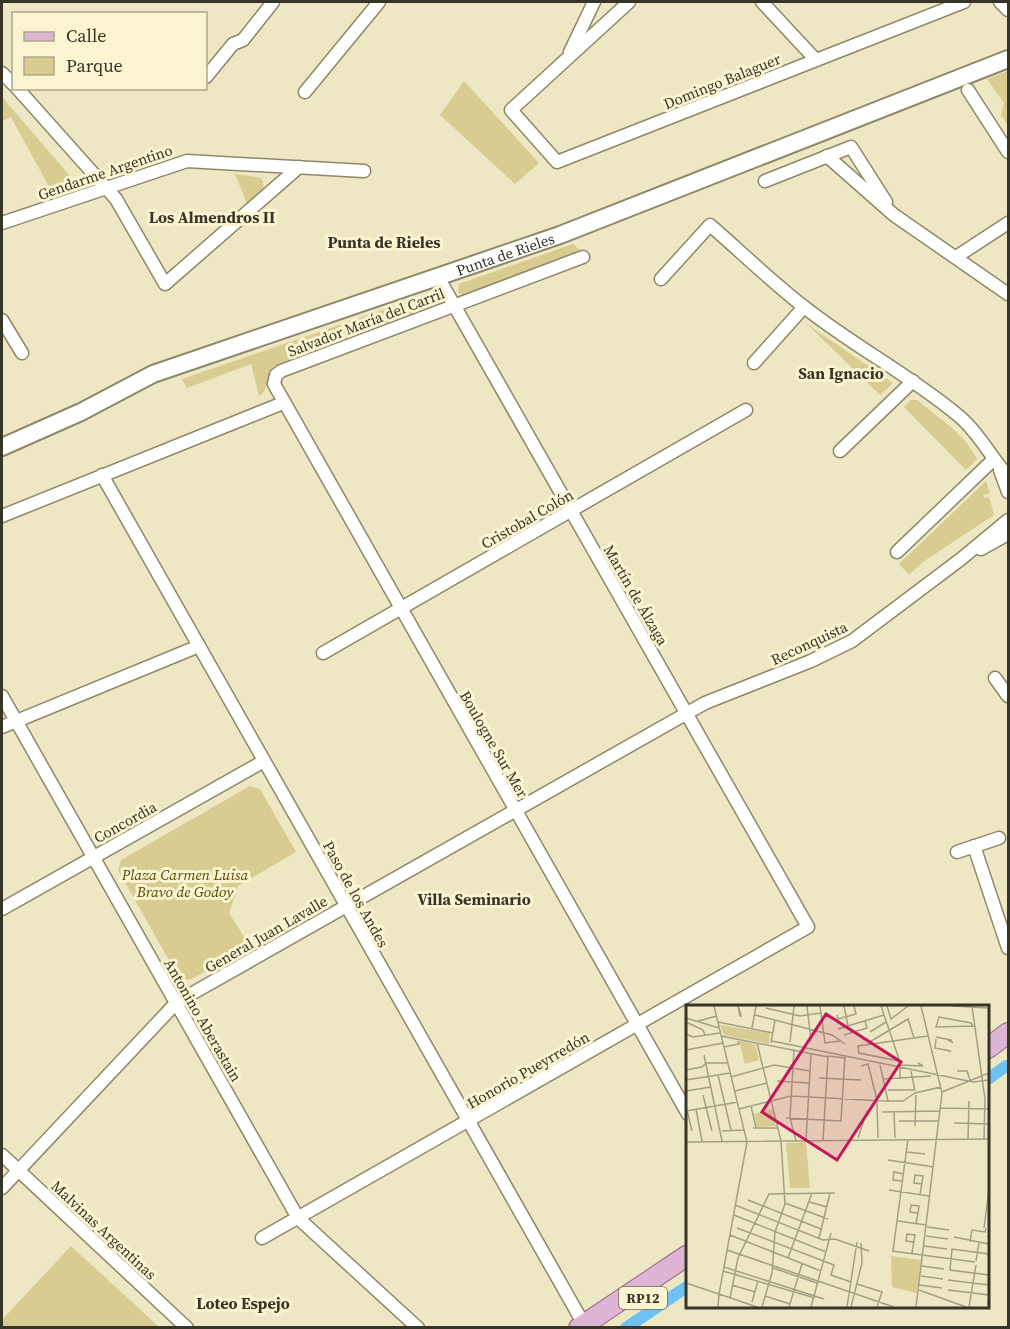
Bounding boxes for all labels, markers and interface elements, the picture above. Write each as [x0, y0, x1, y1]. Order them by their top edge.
legend [12, 12, 207, 90]
text: Calle [66, 23, 106, 48]
street label: Domingo Balaguer [660, 48, 784, 114]
text: Parque [66, 53, 123, 78]
street label: Gendarme Argentino [35, 139, 175, 205]
district label: Los Almendros II [149, 206, 275, 228]
street label: Punta de Rieles [453, 227, 557, 280]
district label: Punta de Rieles [327, 231, 441, 253]
street label: Salvador María del Carril [284, 282, 448, 362]
district label: San Ignacio [798, 362, 884, 384]
street label: Cristobal Colón [477, 484, 577, 554]
street label: Martín de Álzaga [599, 541, 673, 649]
street label: Reconquista [767, 616, 851, 670]
street label: Boulogne Sur Mer [455, 687, 533, 802]
street label: Concordia [90, 796, 161, 848]
street label: Paso de los Andes [318, 837, 394, 951]
park label: Plaza Carmen Luisa Bravo de Godoy [121, 864, 248, 902]
district label: Villa Seminario [417, 888, 531, 910]
street label: General Juan Lavalle [201, 890, 331, 978]
street label: Antonino Aberastain [159, 955, 247, 1085]
inset map [686, 1005, 989, 1308]
street label: Honorio Pueyrredón [463, 1026, 593, 1114]
street label: Malvinas Argentinas [47, 1176, 161, 1284]
road number: RP12 [619, 1287, 667, 1309]
district label: Loteo Espejo [196, 1292, 290, 1314]

